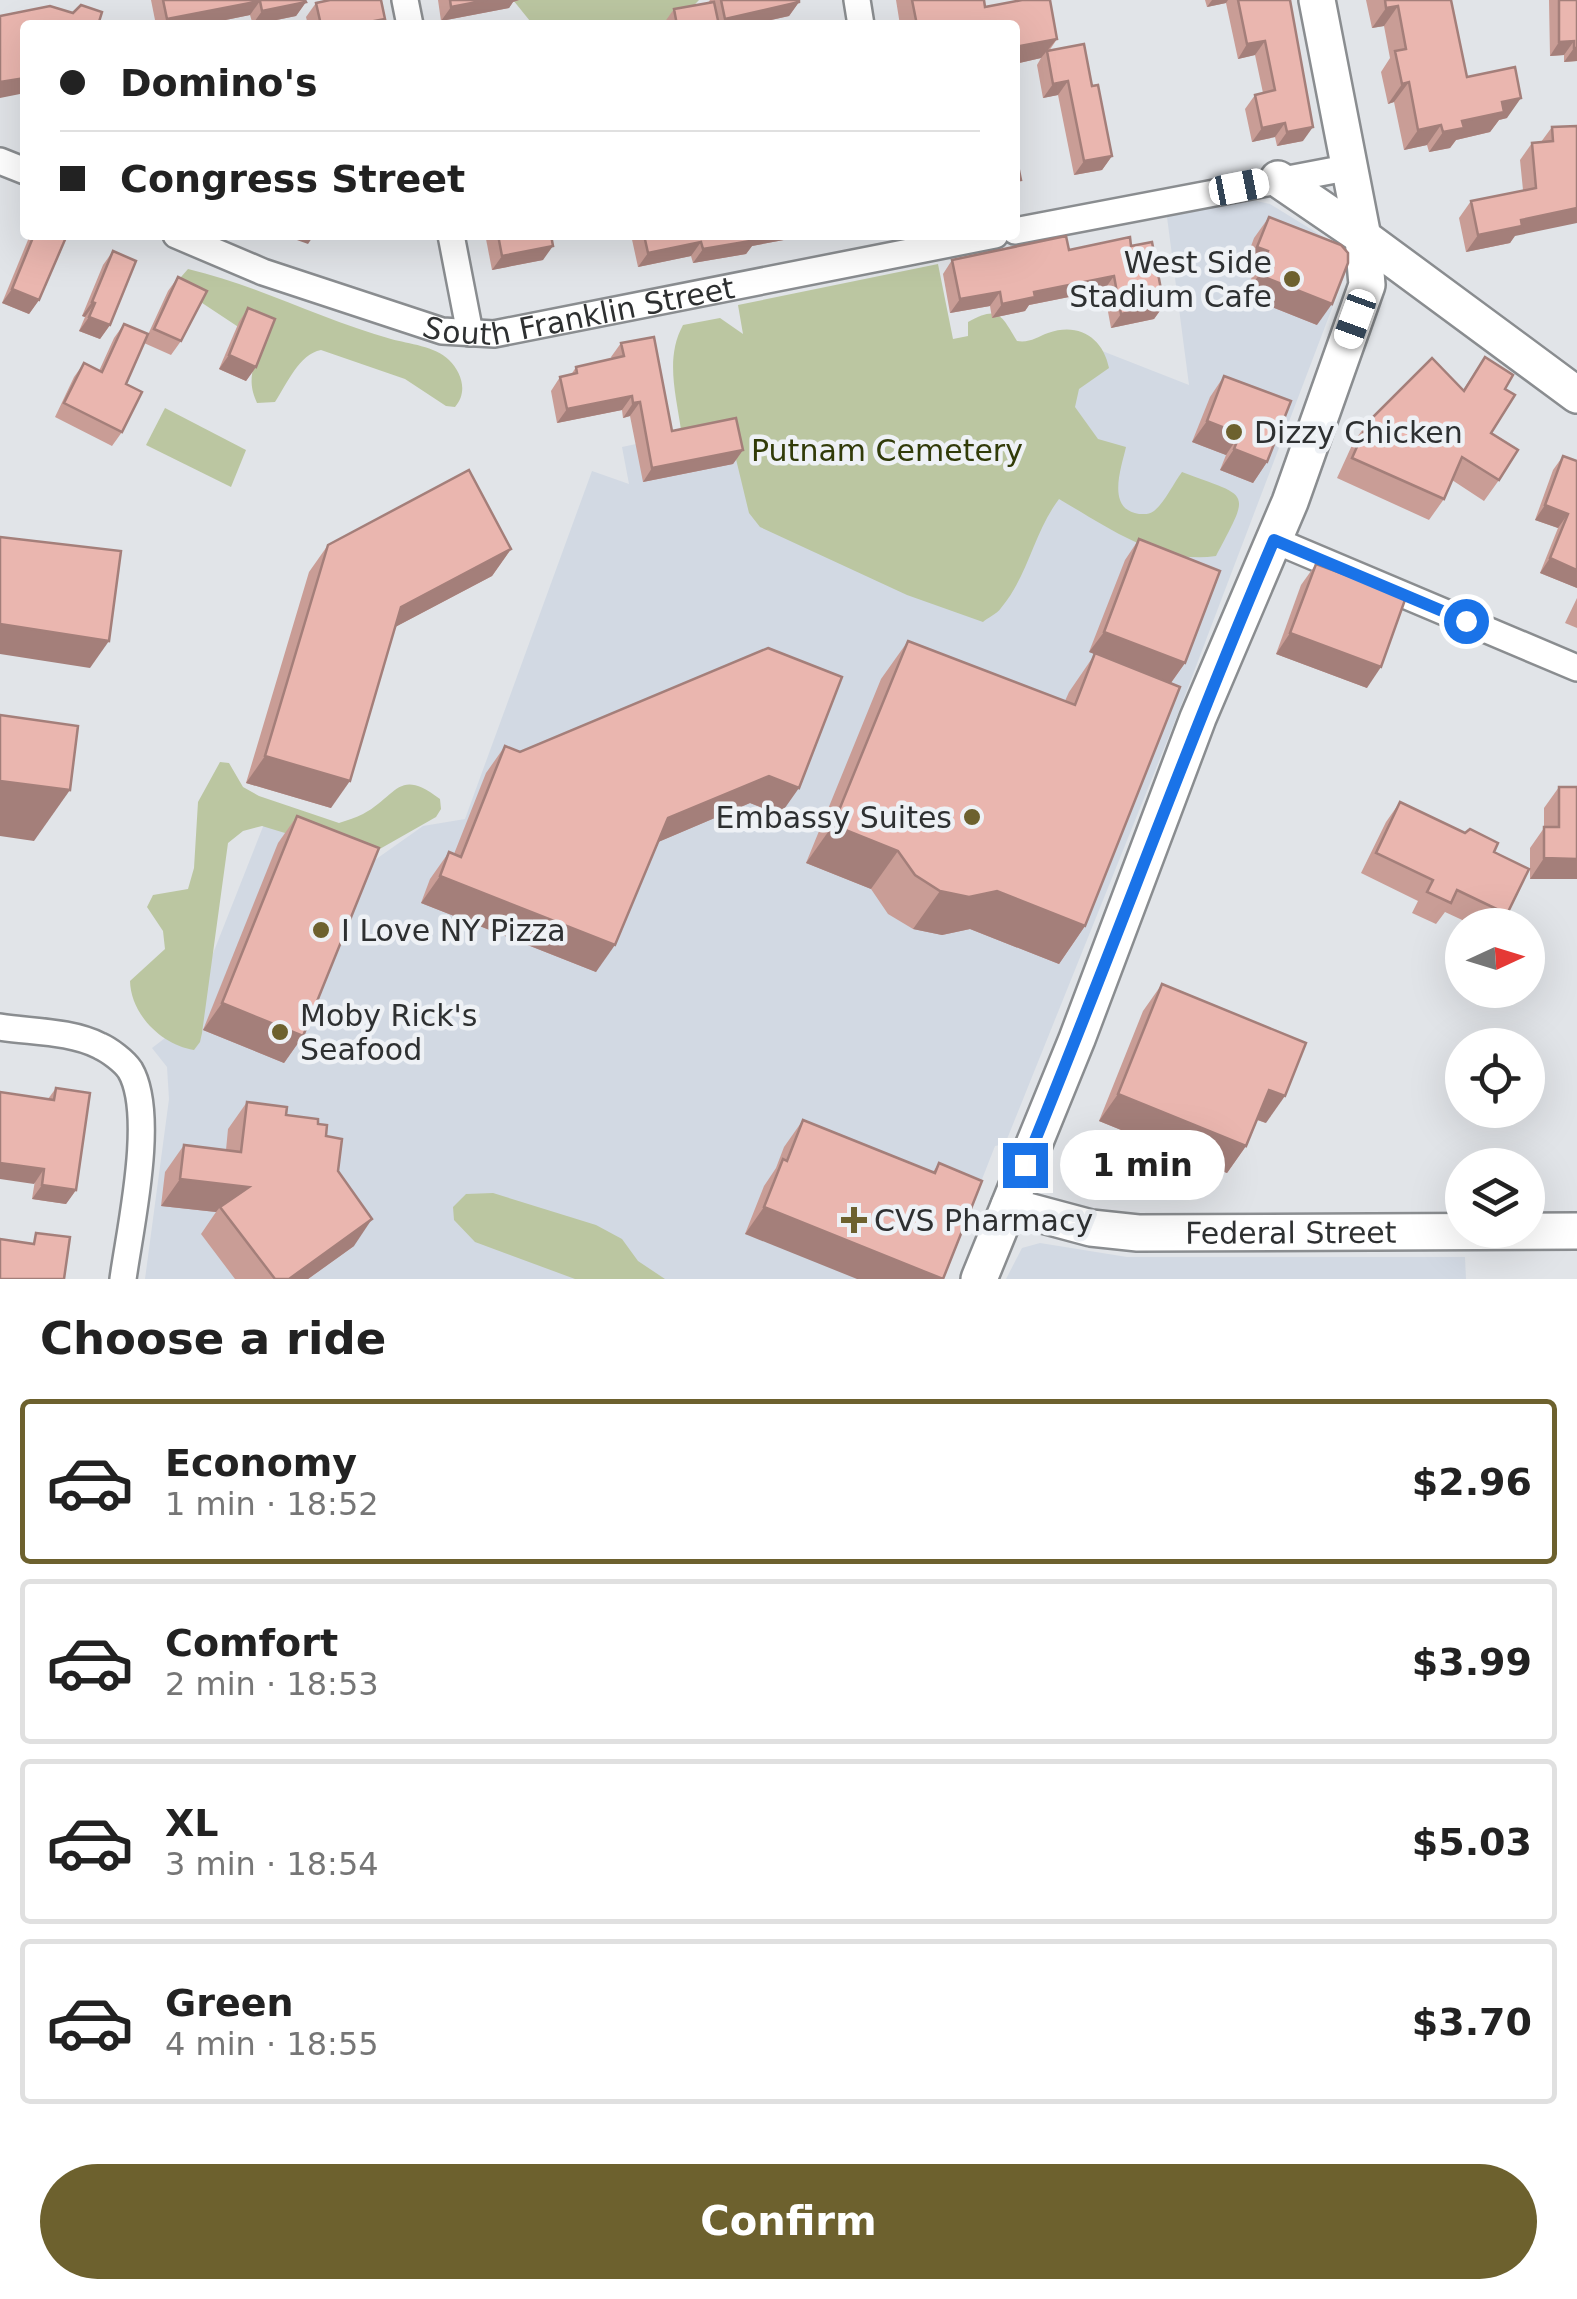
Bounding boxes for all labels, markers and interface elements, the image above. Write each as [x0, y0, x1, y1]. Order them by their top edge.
text: Domino's [120, 61, 318, 105]
text: Congress Street [120, 157, 465, 201]
car [1207, 167, 1271, 207]
place label: West Side Stadium Cafe [1069, 245, 1272, 314]
marker: West Side Stadium Cafe [1281, 268, 1303, 290]
street label: South Franklin Street [419, 269, 738, 352]
car [1331, 286, 1379, 352]
place label: Dizzy Chicken [1254, 415, 1463, 450]
marker: Dizzy Chicken [1223, 421, 1245, 443]
park label: Putnam Cemetery [751, 433, 1023, 468]
route start [1444, 599, 1489, 644]
place label: Embassy Suites [716, 800, 952, 835]
marker: Embassy Suites [961, 806, 983, 828]
north arrow [1445, 908, 1545, 1008]
map controls [1445, 908, 1545, 1248]
place label: I Love NY Pizza [341, 913, 566, 948]
marker: I Love NY Pizza [310, 919, 332, 941]
place label: Moby Rick's Seafood [300, 998, 478, 1067]
marker: Moby Rick's Seafood [269, 1021, 291, 1043]
button: locate [1445, 1028, 1545, 1128]
callout: 1 min [1060, 1130, 1225, 1200]
route end [1003, 1143, 1048, 1188]
text: 1 min [1092, 1146, 1193, 1184]
button: layers [1445, 1148, 1545, 1248]
place label: CVS Pharmacy [874, 1203, 1093, 1238]
marker: CVS Pharmacy [843, 1209, 865, 1231]
street label: Federal Street [1185, 1214, 1397, 1250]
text: Choose a ride [40, 1312, 386, 1365]
icon: car [45, 1437, 135, 1527]
text: Economy [165, 1441, 357, 1485]
text: $2.96 [1412, 1460, 1532, 1504]
text: 1 min · 18:52 [165, 1485, 379, 1523]
icon: car [45, 1617, 135, 1707]
text: Comfort [165, 1621, 338, 1665]
text: $3.99 [1412, 1640, 1532, 1684]
text: 2 min · 18:53 [165, 1665, 379, 1703]
icon: car [45, 1797, 135, 1887]
text: XL [165, 1801, 219, 1845]
text: $5.03 [1412, 1820, 1532, 1864]
text: 3 min · 18:54 [165, 1845, 379, 1883]
icon: car [45, 1977, 135, 2067]
text: Green [165, 1981, 294, 2025]
text: $3.70 [1412, 2000, 1532, 2044]
text: 4 min · 18:55 [165, 2025, 379, 2063]
button: Confirm [40, 2164, 1537, 2279]

